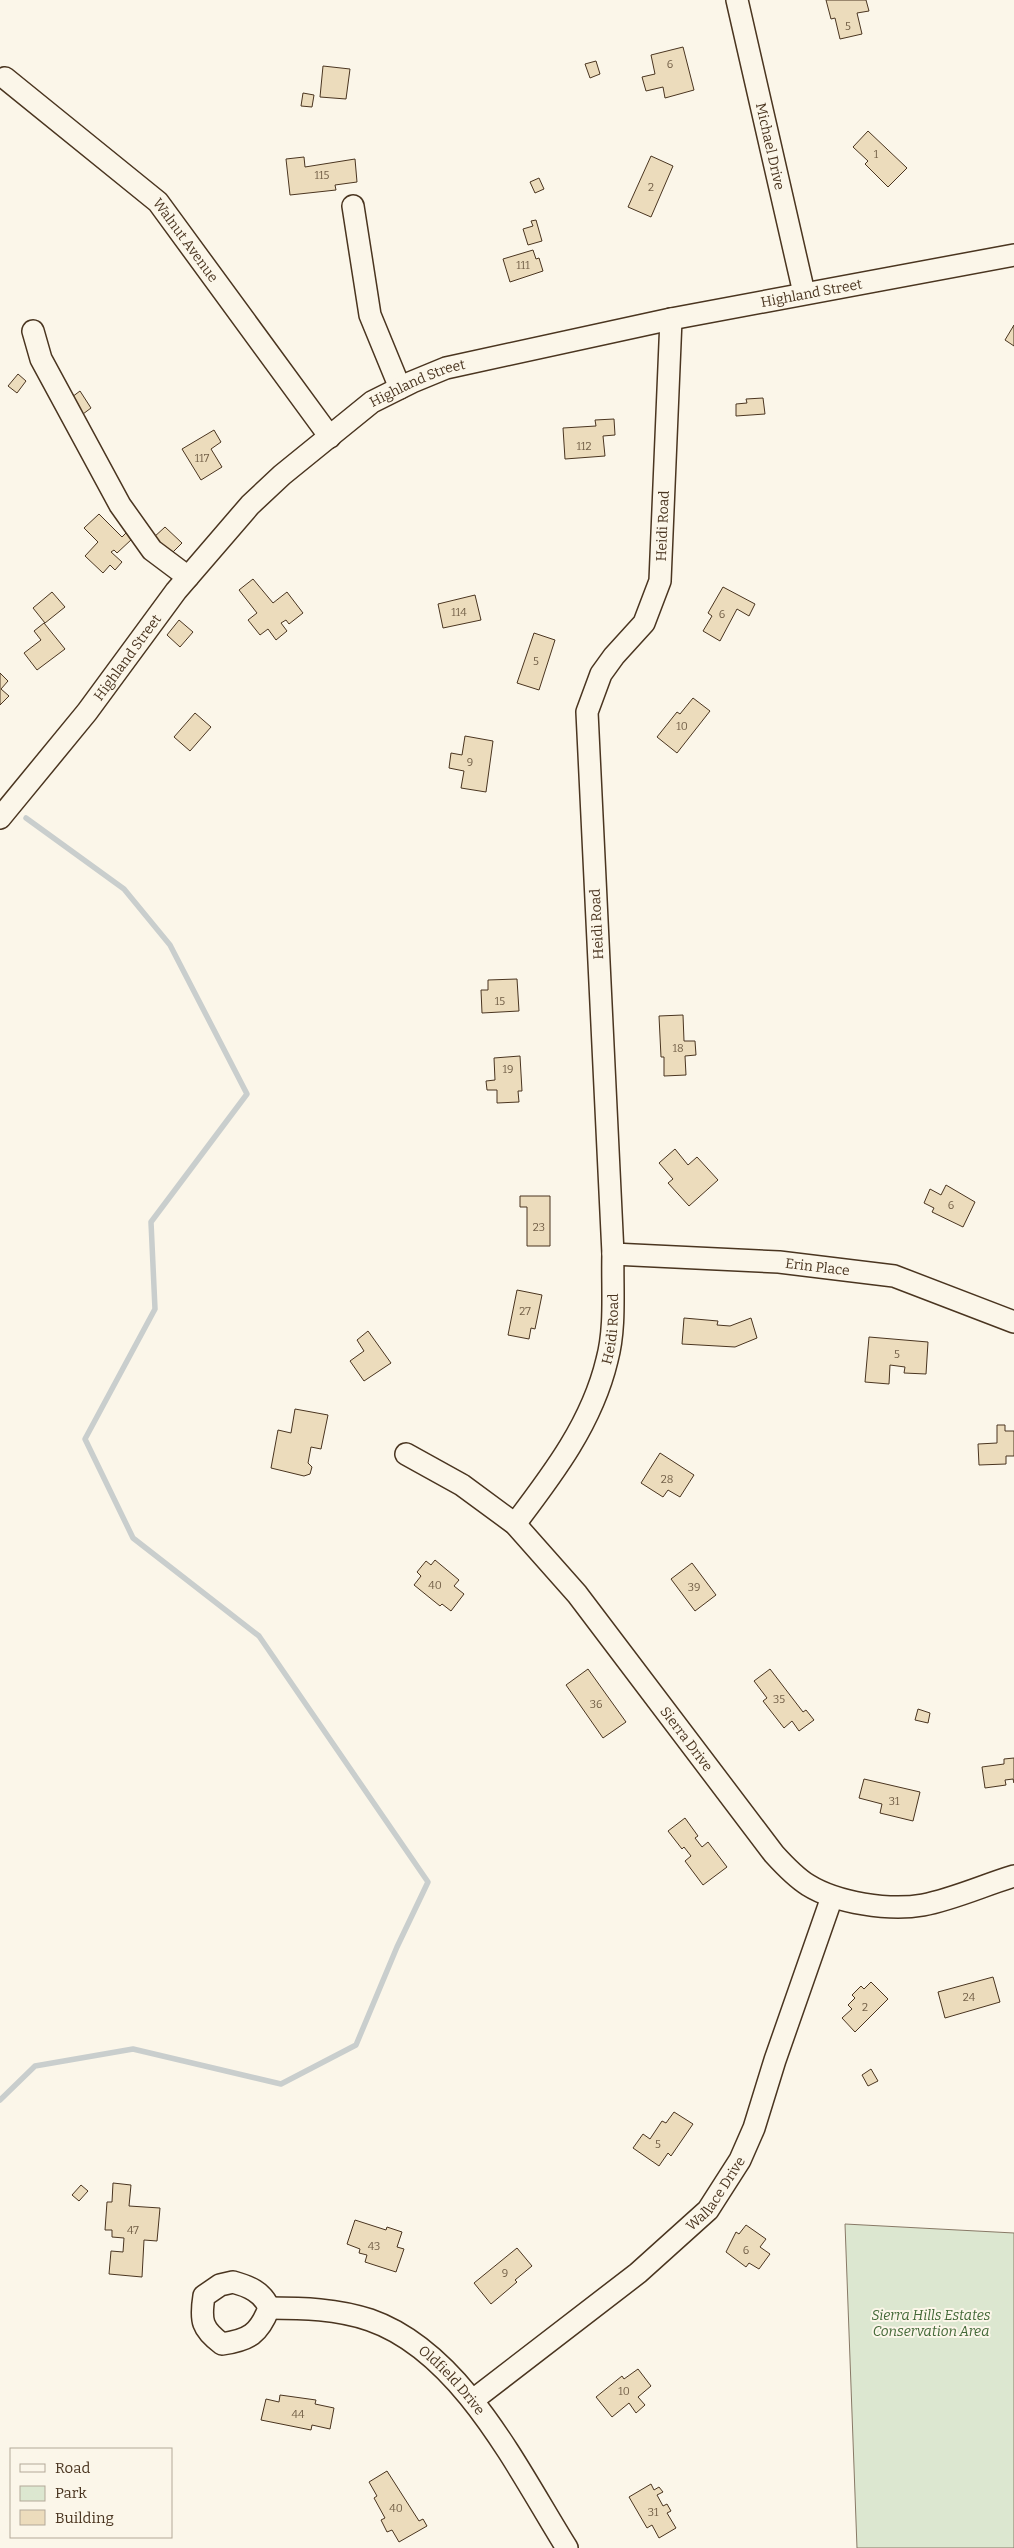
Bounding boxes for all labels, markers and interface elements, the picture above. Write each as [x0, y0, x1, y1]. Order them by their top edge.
house number: 5 [845, 20, 851, 33]
house number: 6 [667, 58, 673, 71]
street label: Michael Drive [752, 101, 789, 192]
house number: 1 [874, 148, 879, 161]
house number: 115 [315, 169, 330, 182]
house number: 2 [648, 181, 654, 194]
street label: Walnut Avenue [150, 195, 222, 285]
house number: 111 [516, 259, 530, 272]
street label: Highland Street [759, 275, 863, 311]
street label: Highland Street [366, 356, 467, 410]
house number: 112 [577, 440, 591, 453]
house number: 117 [195, 452, 210, 465]
street label: Heidi Road [652, 490, 672, 562]
house number: 114 [451, 606, 467, 619]
house number: 6 [719, 608, 725, 621]
street label: Highland Street [90, 611, 165, 704]
house number: 5 [533, 655, 539, 668]
house number: 10 [676, 720, 688, 733]
house number: 9 [467, 756, 473, 769]
street label: Heidi Road [587, 888, 607, 960]
house number: 15 [495, 995, 505, 1008]
house number: 18 [672, 1042, 684, 1055]
house number: 19 [503, 1063, 513, 1076]
house number: 6 [948, 1199, 954, 1212]
house number: 23 [533, 1221, 545, 1234]
street label: Erin Place [784, 1254, 851, 1279]
street label: Heidi Road [598, 1293, 622, 1366]
house number: 27 [519, 1305, 531, 1318]
house number: 5 [894, 1348, 900, 1361]
house number: 28 [661, 1473, 673, 1486]
house number: 40 [428, 1579, 442, 1592]
house number: 39 [688, 1581, 700, 1594]
house number: 35 [773, 1693, 785, 1706]
house number: 36 [590, 1698, 602, 1711]
street label: Sierra Drive [657, 1703, 717, 1774]
house number: 31 [889, 1795, 900, 1808]
house number: 24 [963, 1991, 976, 2004]
house number: 2 [862, 2001, 868, 2014]
house number: 5 [655, 2138, 661, 2151]
street label: Wallace Drive [683, 2153, 748, 2234]
house number: 47 [127, 2224, 139, 2237]
house number: 43 [368, 2240, 380, 2253]
house number: 6 [743, 2244, 749, 2257]
house number: 9 [502, 2267, 508, 2280]
park label: Sierra Hills Estates Conservation Area [872, 2307, 991, 2340]
street label: Oldfield Drive [415, 2341, 489, 2418]
house number: 10 [618, 2385, 630, 2398]
house number: 44 [292, 2408, 305, 2421]
legend [10, 2448, 172, 2538]
text: Road [55, 2459, 90, 2477]
text: Park [55, 2484, 87, 2502]
house number: 40 [389, 2502, 403, 2515]
house number: 31 [648, 2506, 659, 2519]
text: Building [55, 2509, 114, 2527]

